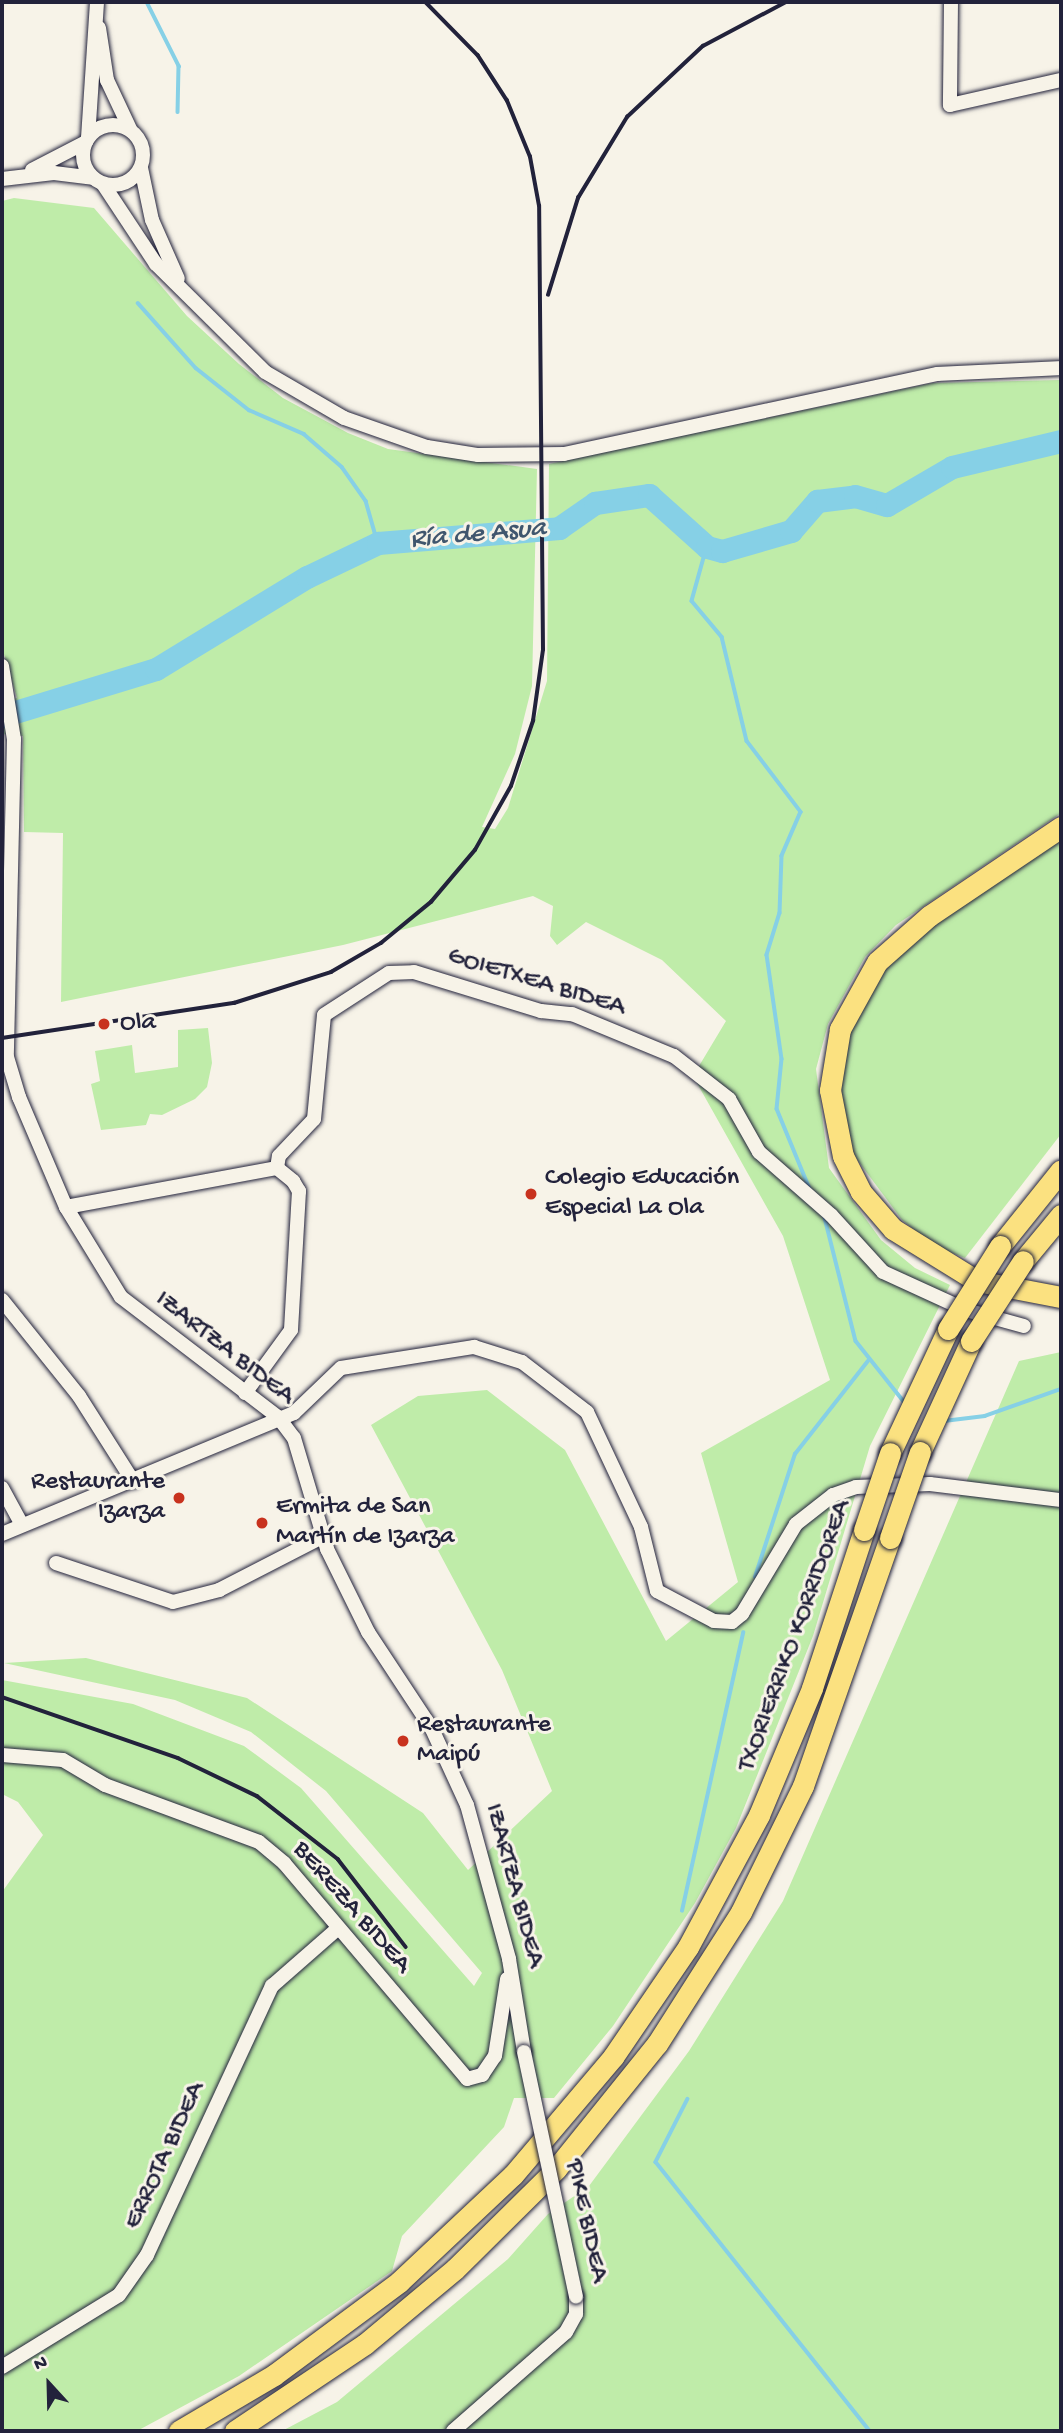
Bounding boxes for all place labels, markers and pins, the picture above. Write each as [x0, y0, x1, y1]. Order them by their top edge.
place label: Ola [120, 1008, 156, 1040]
marker: Ola [94, 1014, 114, 1034]
place label: Colegio Educación Especial La Ola [545, 1163, 739, 1224]
marker: Colegio Educación Especial La Ola [523, 1186, 539, 1202]
place label: Restaurante Izarza [31, 1467, 165, 1528]
marker: Restaurante Izarza [171, 1490, 187, 1506]
place label: Ermita de San Martín de Izarza [276, 1492, 454, 1554]
marker: Ermita de San Martín de Izarza [254, 1515, 270, 1531]
place label: Restaurante Maipú [417, 1710, 551, 1772]
marker: Restaurante Maipú [395, 1733, 411, 1749]

